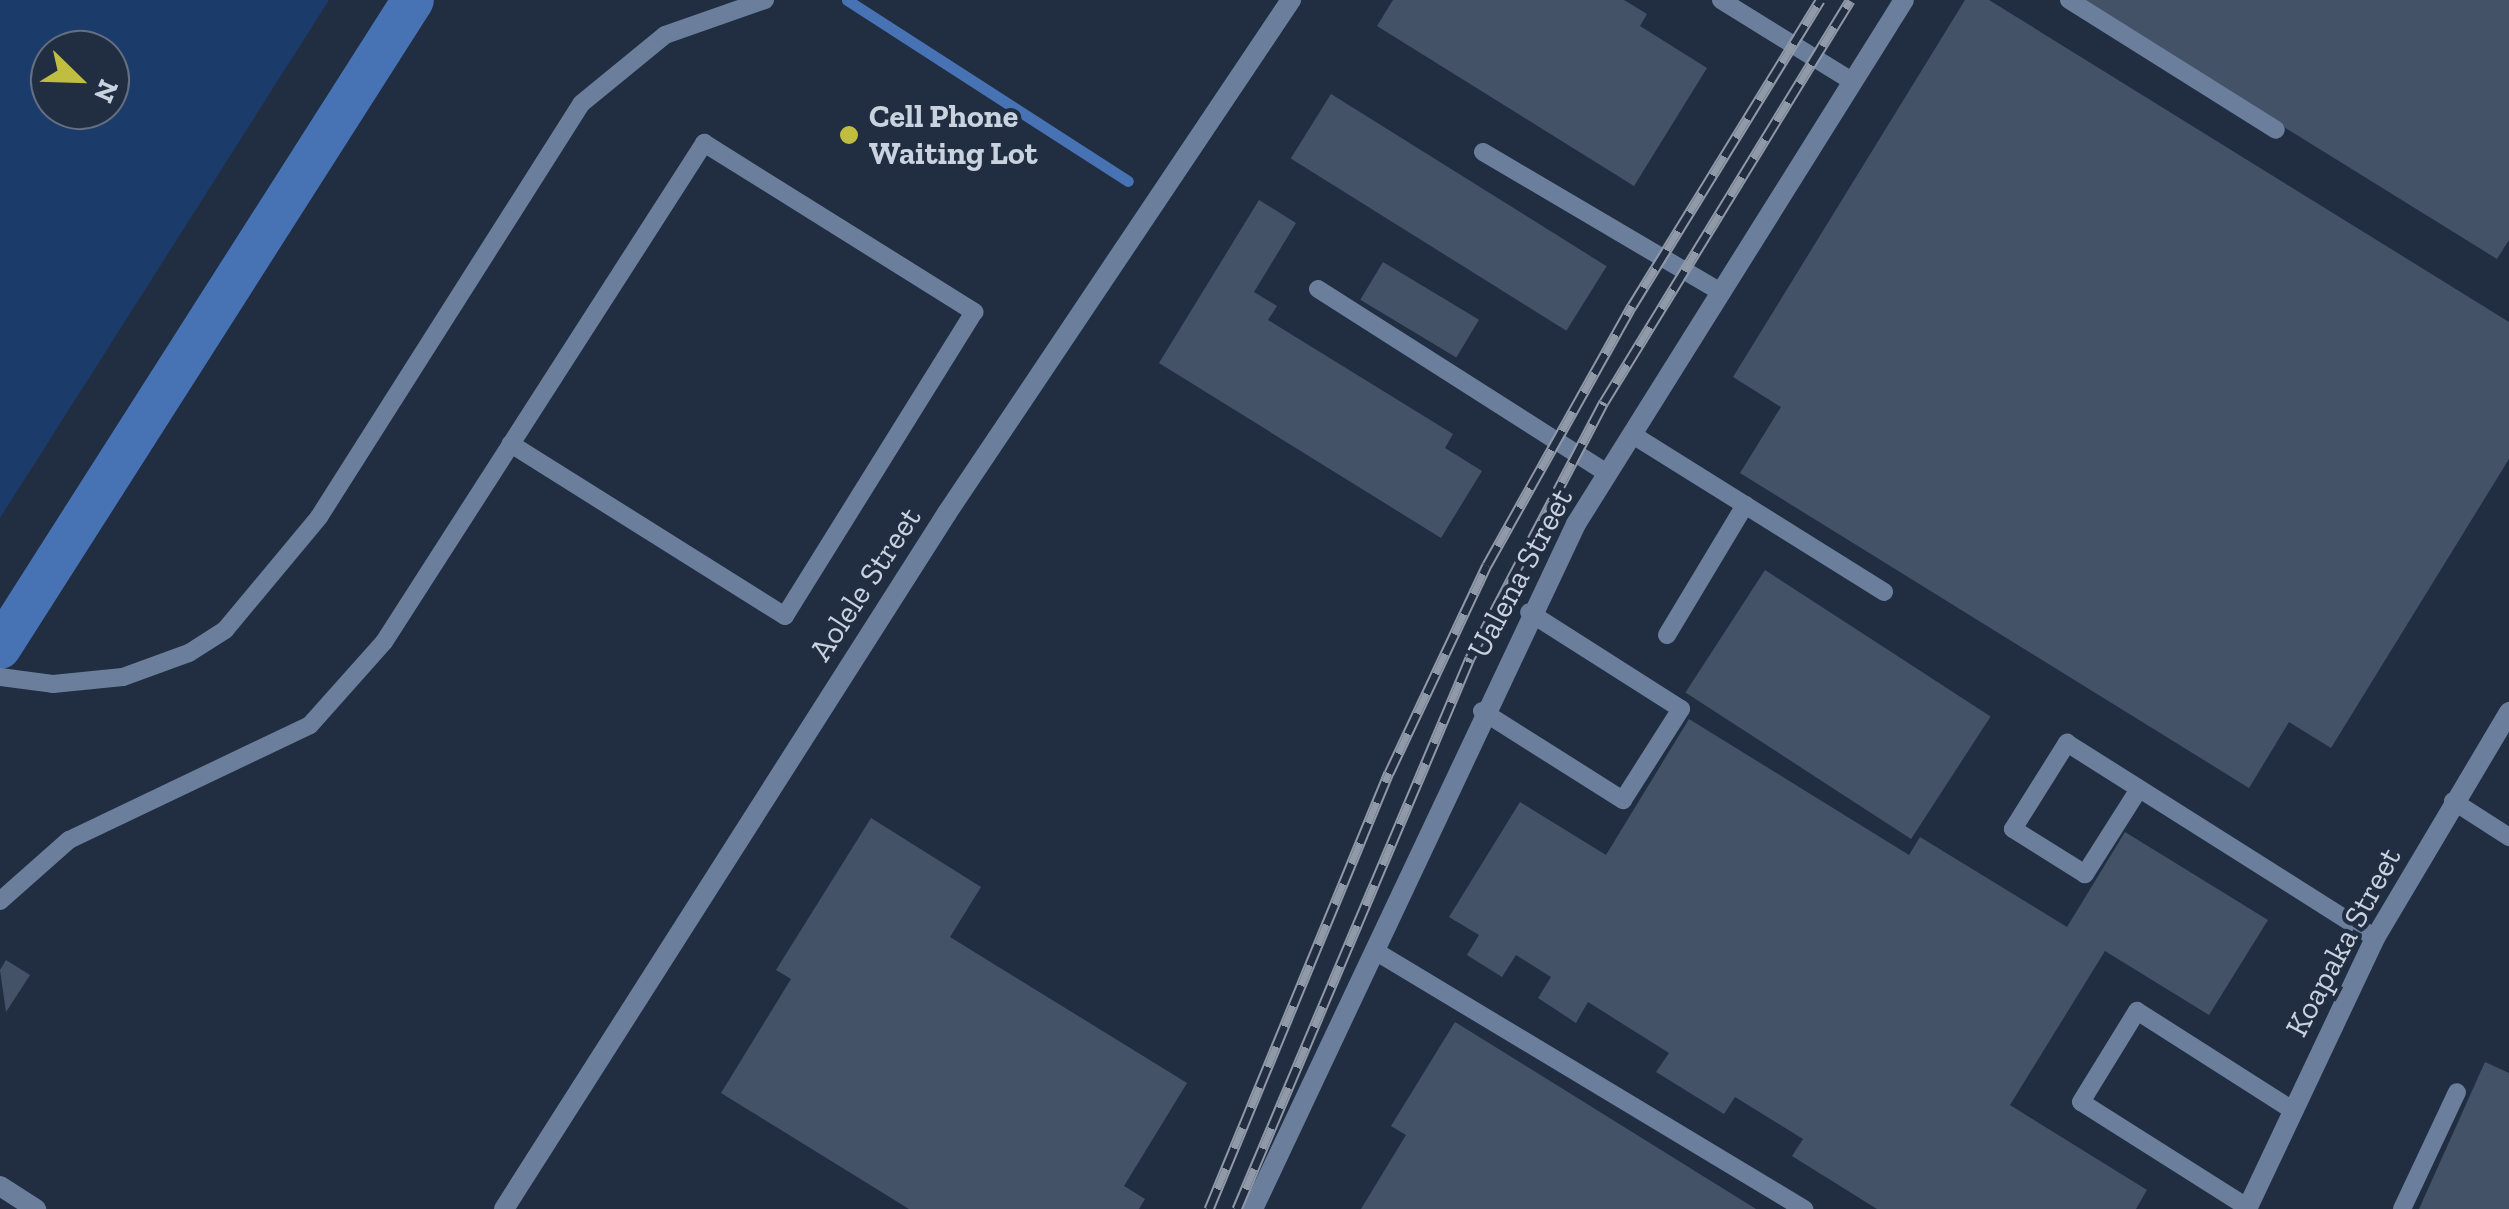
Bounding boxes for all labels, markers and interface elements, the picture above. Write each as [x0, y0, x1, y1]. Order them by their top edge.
north arrow [30, 30, 130, 130]
text: N [87, 75, 126, 107]
place label: Cell Phone Waiting Lot [869, 98, 1037, 173]
marker: Cell Phone Waiting Lot [838, 124, 860, 146]
street label: Ualena Street [1459, 482, 1581, 664]
street label: Aolele Street [801, 500, 929, 668]
street label: Koapaka Street [2277, 841, 2409, 1043]

